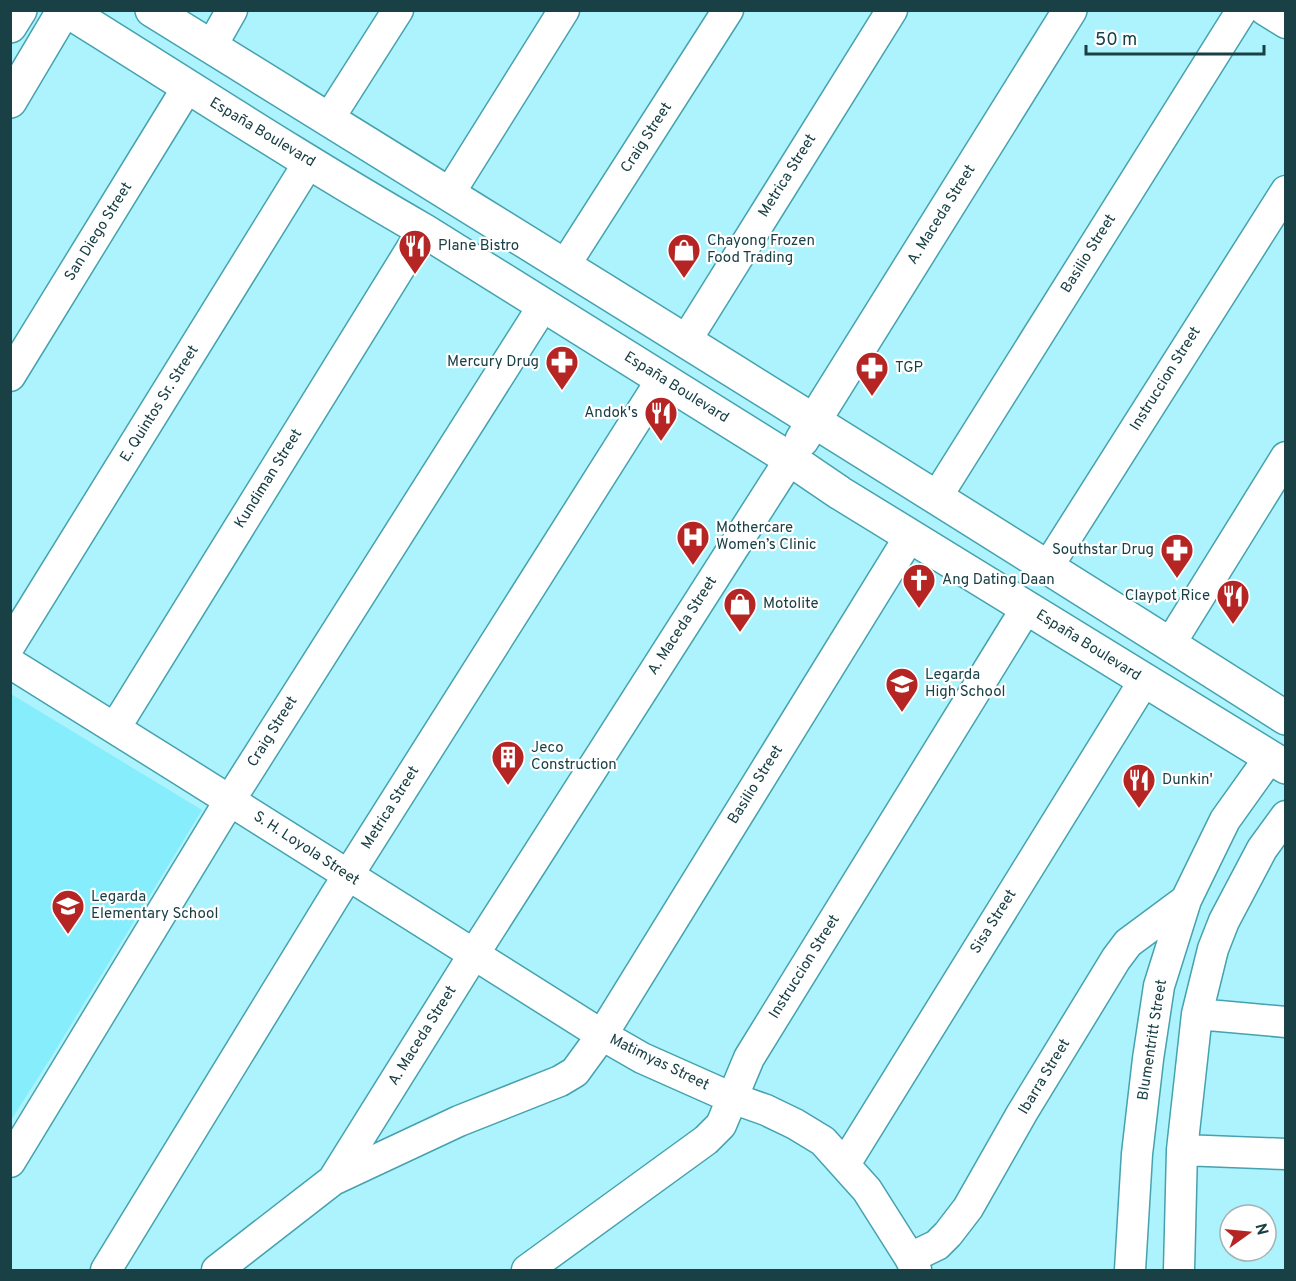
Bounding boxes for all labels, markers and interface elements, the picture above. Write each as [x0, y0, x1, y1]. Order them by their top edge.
scale bar [1086, 18, 1264, 56]
text: 50 m [1095, 29, 1137, 52]
street label: España Boulevard [206, 94, 318, 172]
street label: Craig Street [617, 99, 677, 177]
street label: Metrica Street [755, 131, 821, 221]
street label: A. Maceda Street [904, 162, 980, 268]
street label: San Diego Street [61, 179, 137, 285]
street label: Basilio Street [1057, 211, 1121, 297]
restaurant icon: Plane Bistro [397, 228, 433, 275]
shop icon: Chayong Frozen Food Trading [666, 232, 702, 279]
place label: Chayong Frozen Food Trading [707, 232, 815, 268]
place label: Plane Bistro [438, 237, 519, 256]
street label: Instruccion Street [1126, 323, 1206, 435]
street label: E. Quintos Sr. Street [116, 342, 204, 466]
pharmacy icon: Mercury Drug [544, 344, 580, 391]
street label: España Boulevard [620, 348, 732, 428]
pharmacy icon: TGP [854, 350, 890, 397]
place label: Mercury Drug [447, 353, 539, 372]
place label: TGP [895, 359, 923, 378]
restaurant icon: Andok's [643, 395, 679, 442]
place label: Andok's [584, 404, 638, 423]
street label: Kundiman Street [231, 426, 307, 532]
hospital icon: Mothercare Women’s Clinic [675, 519, 711, 566]
place label: Mothercare Women’s Clinic [716, 519, 817, 555]
pharmacy icon: Southstar Drug [1159, 532, 1195, 579]
place label: Southstar Drug [1052, 541, 1154, 560]
church icon: Ang Dating Daan [901, 562, 937, 609]
place label: Ang Dating Daan [942, 571, 1055, 590]
street label: A. Maceda Street [644, 573, 722, 679]
restaurant icon: Claypot Rice [1215, 578, 1251, 625]
shop icon: Motolite [722, 586, 758, 633]
place label: Claypot Rice [1125, 587, 1210, 606]
place label: Motolite [763, 595, 819, 614]
street label: España Boulevard [1032, 606, 1144, 686]
school or university icon: Legarda High School [884, 666, 920, 713]
place label: Legarda High School [925, 666, 1006, 702]
street label: Craig Street [244, 693, 302, 771]
building icon: Jeco Construction [490, 739, 526, 786]
place label: Jeco Construction [531, 739, 617, 775]
street label: Basilio Street [724, 742, 788, 828]
restaurant icon: Dunkin' [1121, 762, 1157, 809]
street label: Metrica Street [358, 763, 424, 853]
place label: Dunkin' [1162, 771, 1213, 790]
street label: S. H. Loyola Street [249, 808, 363, 890]
street label: Sisa Street [967, 886, 1021, 958]
school or university icon: Legarda Elementary School [50, 888, 86, 935]
place label: Legarda Elementary School [91, 888, 218, 924]
street label: Instruccion Street [765, 911, 845, 1023]
street label: Blumentritt Street [1134, 978, 1172, 1102]
street label: A. Maceda Street [385, 983, 461, 1089]
street label: Matimyas Street [606, 1031, 712, 1095]
street label: Ibarra Street [1015, 1036, 1075, 1118]
north arrow [1218, 1203, 1278, 1263]
text: N [1249, 1221, 1272, 1238]

